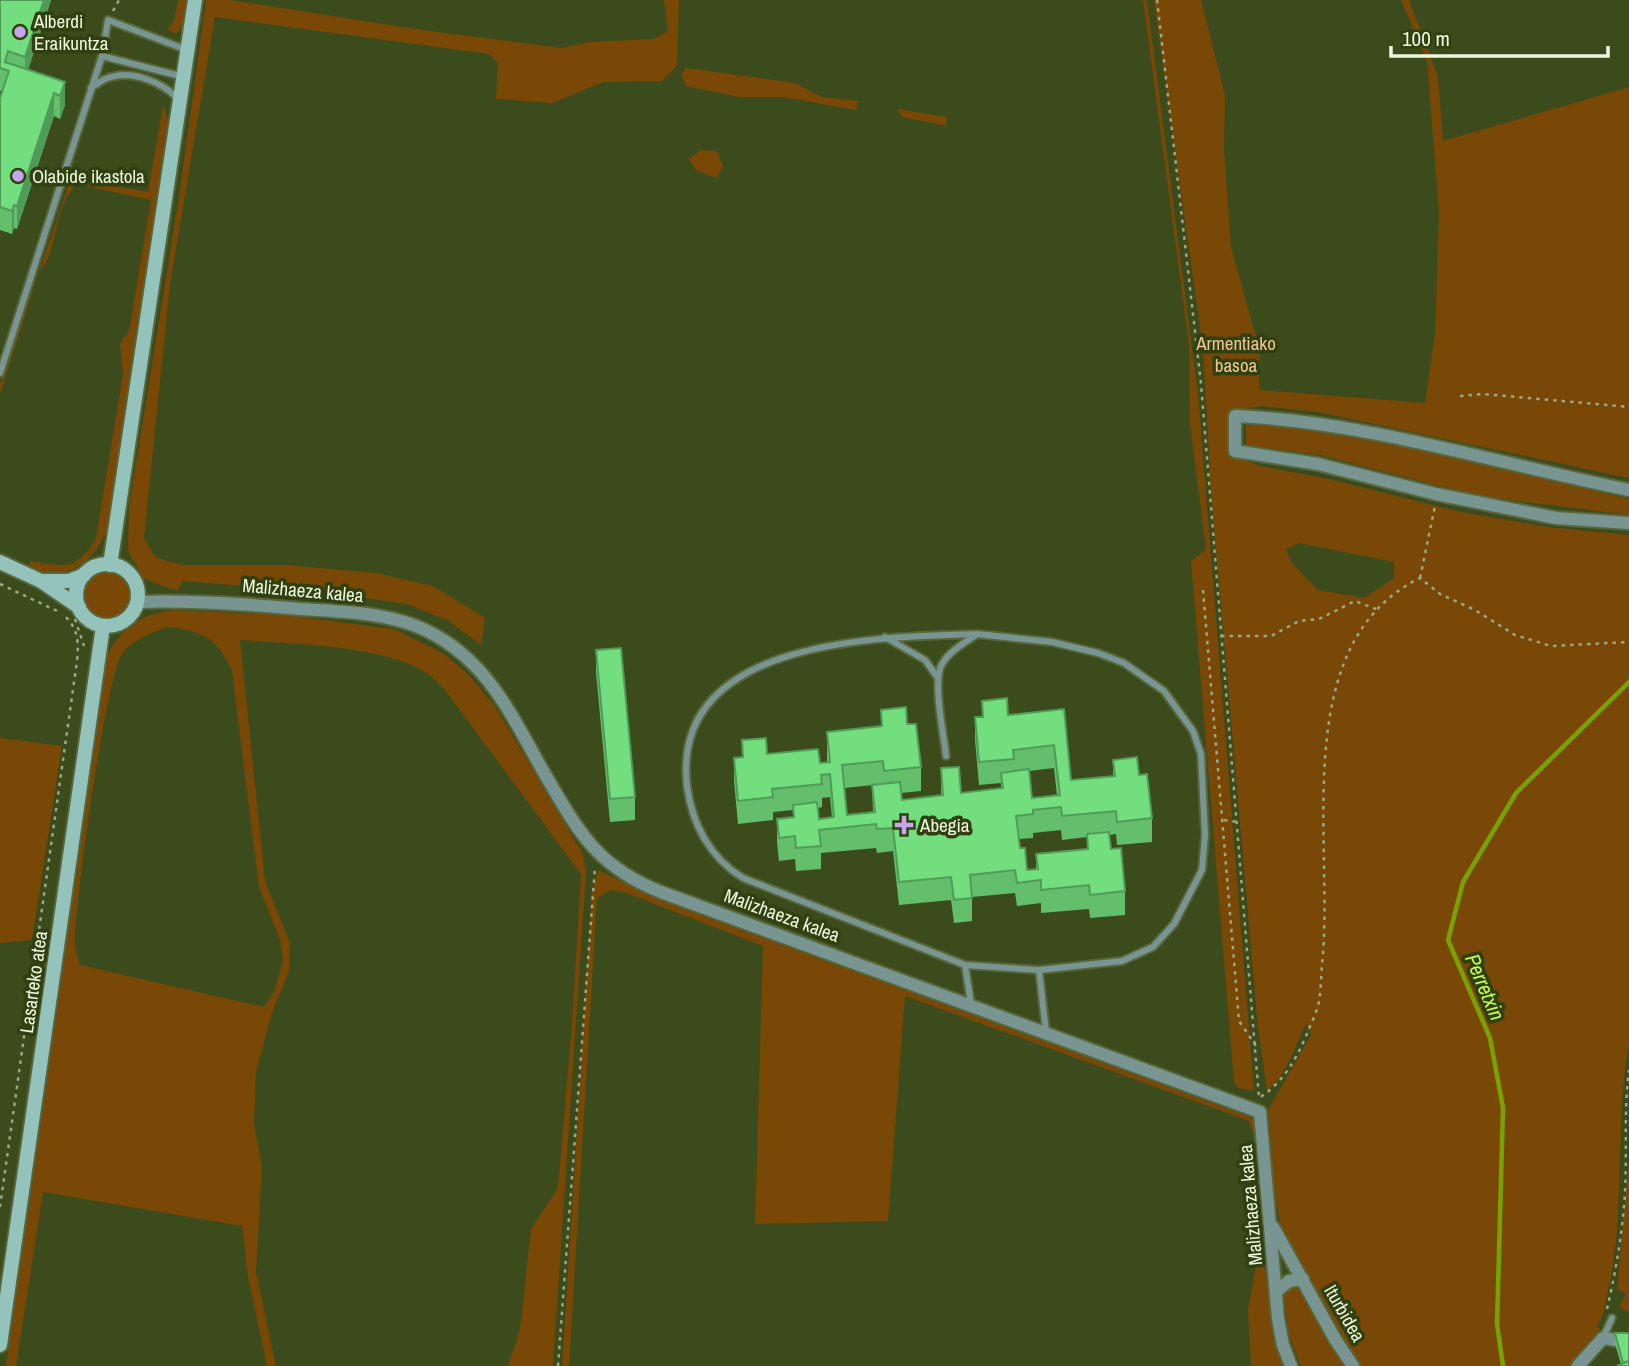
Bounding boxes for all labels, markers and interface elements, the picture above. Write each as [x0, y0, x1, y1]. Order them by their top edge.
place label: Alberdi Eraikuntza [33, 8, 109, 56]
scale bar [1391, 14, 1608, 58]
marker: Alberdi Eraikuntza [12, 24, 28, 40]
text: 100 m [1402, 24, 1450, 53]
place label: Olabide ikastola [32, 163, 145, 189]
marker: Olabide ikastola [10, 168, 26, 184]
park label: Armentiako basoa [1195, 330, 1276, 378]
street label: Malizhaeza kalea [241, 572, 365, 608]
place label: Abegia [919, 812, 970, 838]
marker: Abegia [894, 815, 914, 835]
street label: Malizhaeza kalea [721, 882, 844, 948]
street label: Lasarteko atea [13, 929, 53, 1035]
water label: Perretxin [1458, 949, 1512, 1025]
street label: Malizhaeza kalea [1232, 1143, 1268, 1267]
street label: Iturbidea [1318, 1280, 1372, 1346]

